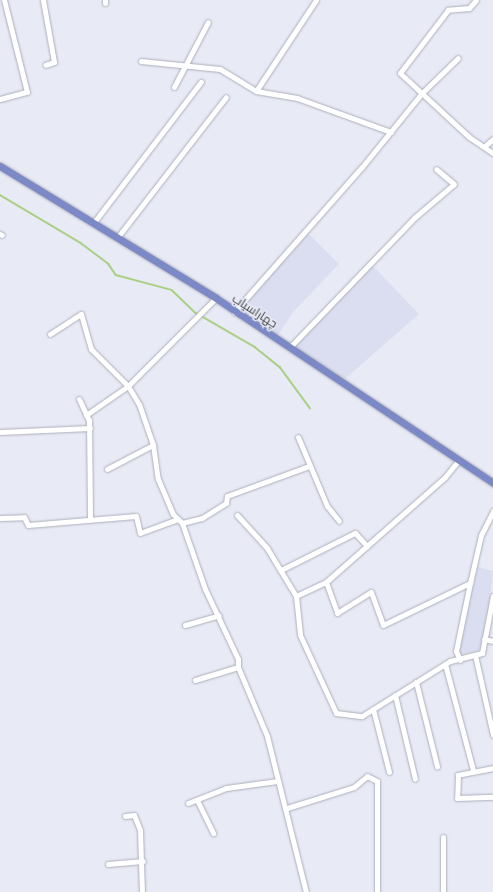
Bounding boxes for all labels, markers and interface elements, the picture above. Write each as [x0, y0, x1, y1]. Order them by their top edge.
street label: چهاراسیاب [230, 291, 280, 331]

